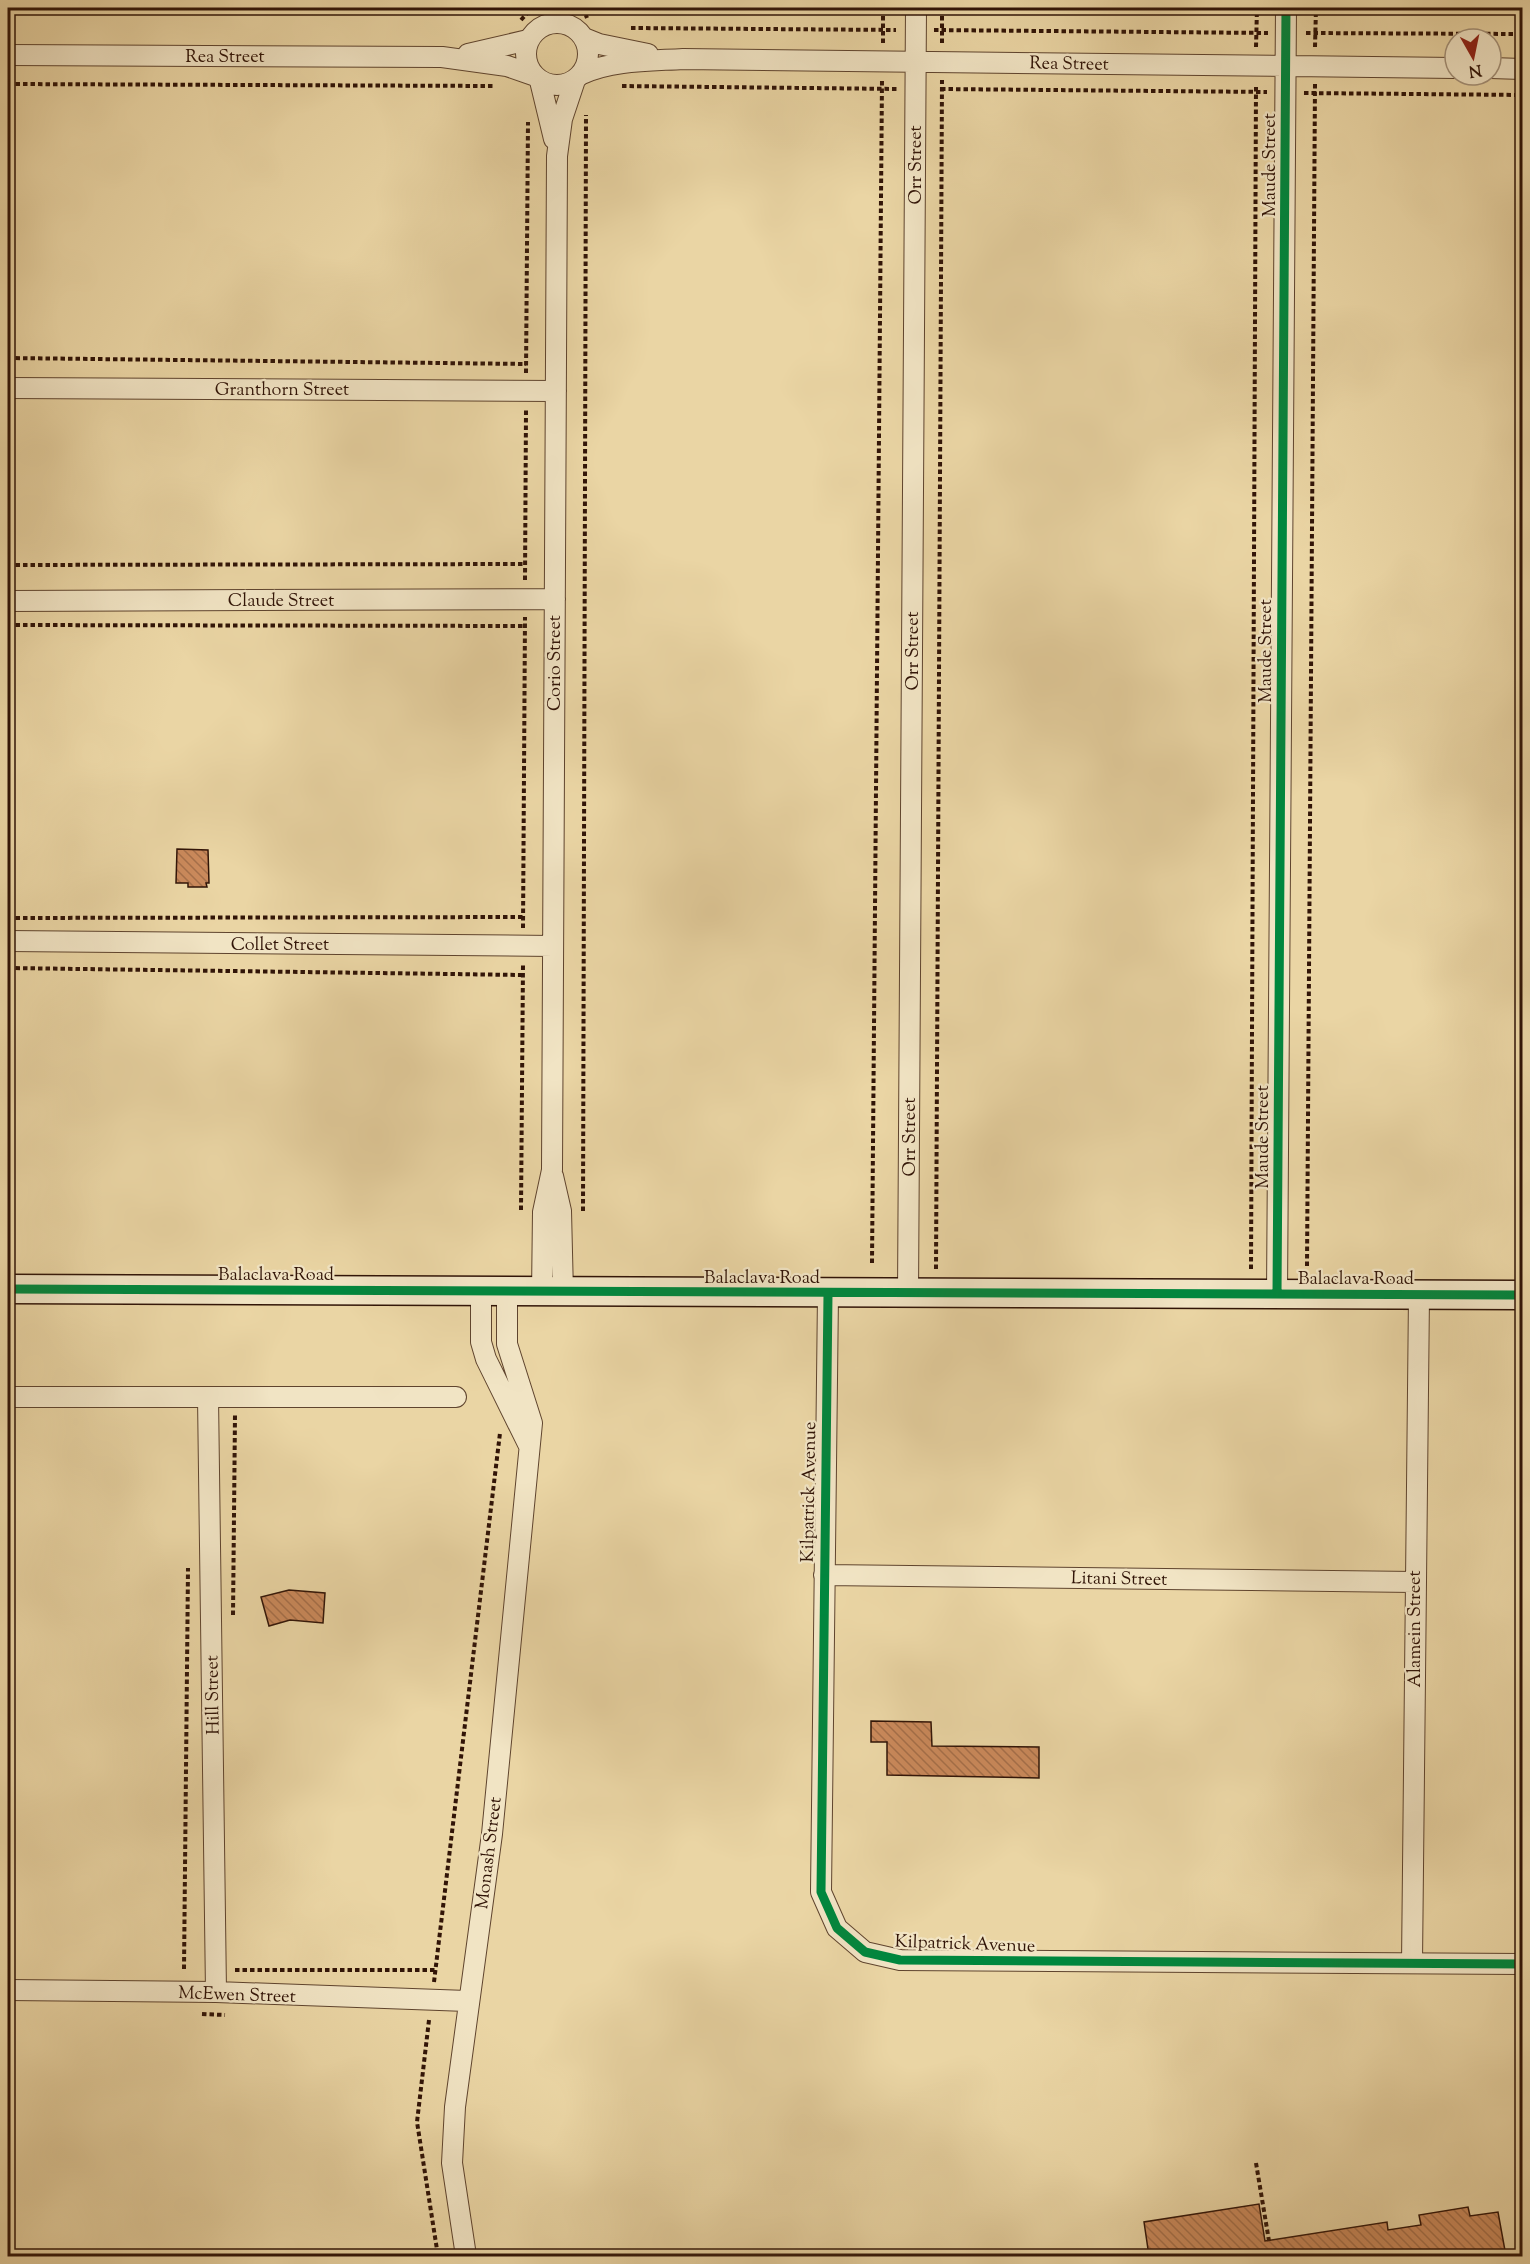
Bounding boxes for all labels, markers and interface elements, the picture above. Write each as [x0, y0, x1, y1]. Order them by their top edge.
north arrow [1443, 27, 1503, 87]
street label: Rea Street [185, 45, 265, 71]
street label: Rea Street [1029, 51, 1109, 79]
text: N [1467, 57, 1483, 82]
street label: Maude Street [1258, 113, 1284, 217]
street label: Orr Street [904, 125, 930, 205]
street label: Granthorn Street [215, 378, 349, 404]
street label: Claude Street [228, 589, 334, 615]
street label: Maude Street [1254, 599, 1280, 703]
street label: Orr Street [901, 611, 927, 691]
street label: Corio Street [543, 615, 569, 711]
street label: Collet Street [231, 933, 329, 959]
street label: Maude Street [1251, 1085, 1277, 1189]
street label: Orr Street [898, 1097, 924, 1177]
street label: Balaclava Road [218, 1263, 334, 1289]
street label: Balaclava Road [704, 1266, 820, 1292]
street label: Balaclava Road [1298, 1267, 1414, 1293]
street label: Kilpatrick Avenue [796, 1421, 824, 1563]
street label: Litani Street [1071, 1566, 1167, 1594]
street label: Alamein Street [1403, 1570, 1429, 1688]
street label: Hill Street [200, 1655, 228, 1735]
street label: Monash Street [470, 1796, 510, 1911]
street label: Kilpatrick Avenue [894, 1930, 1036, 1960]
street label: McEwen Street [178, 1981, 296, 2011]

